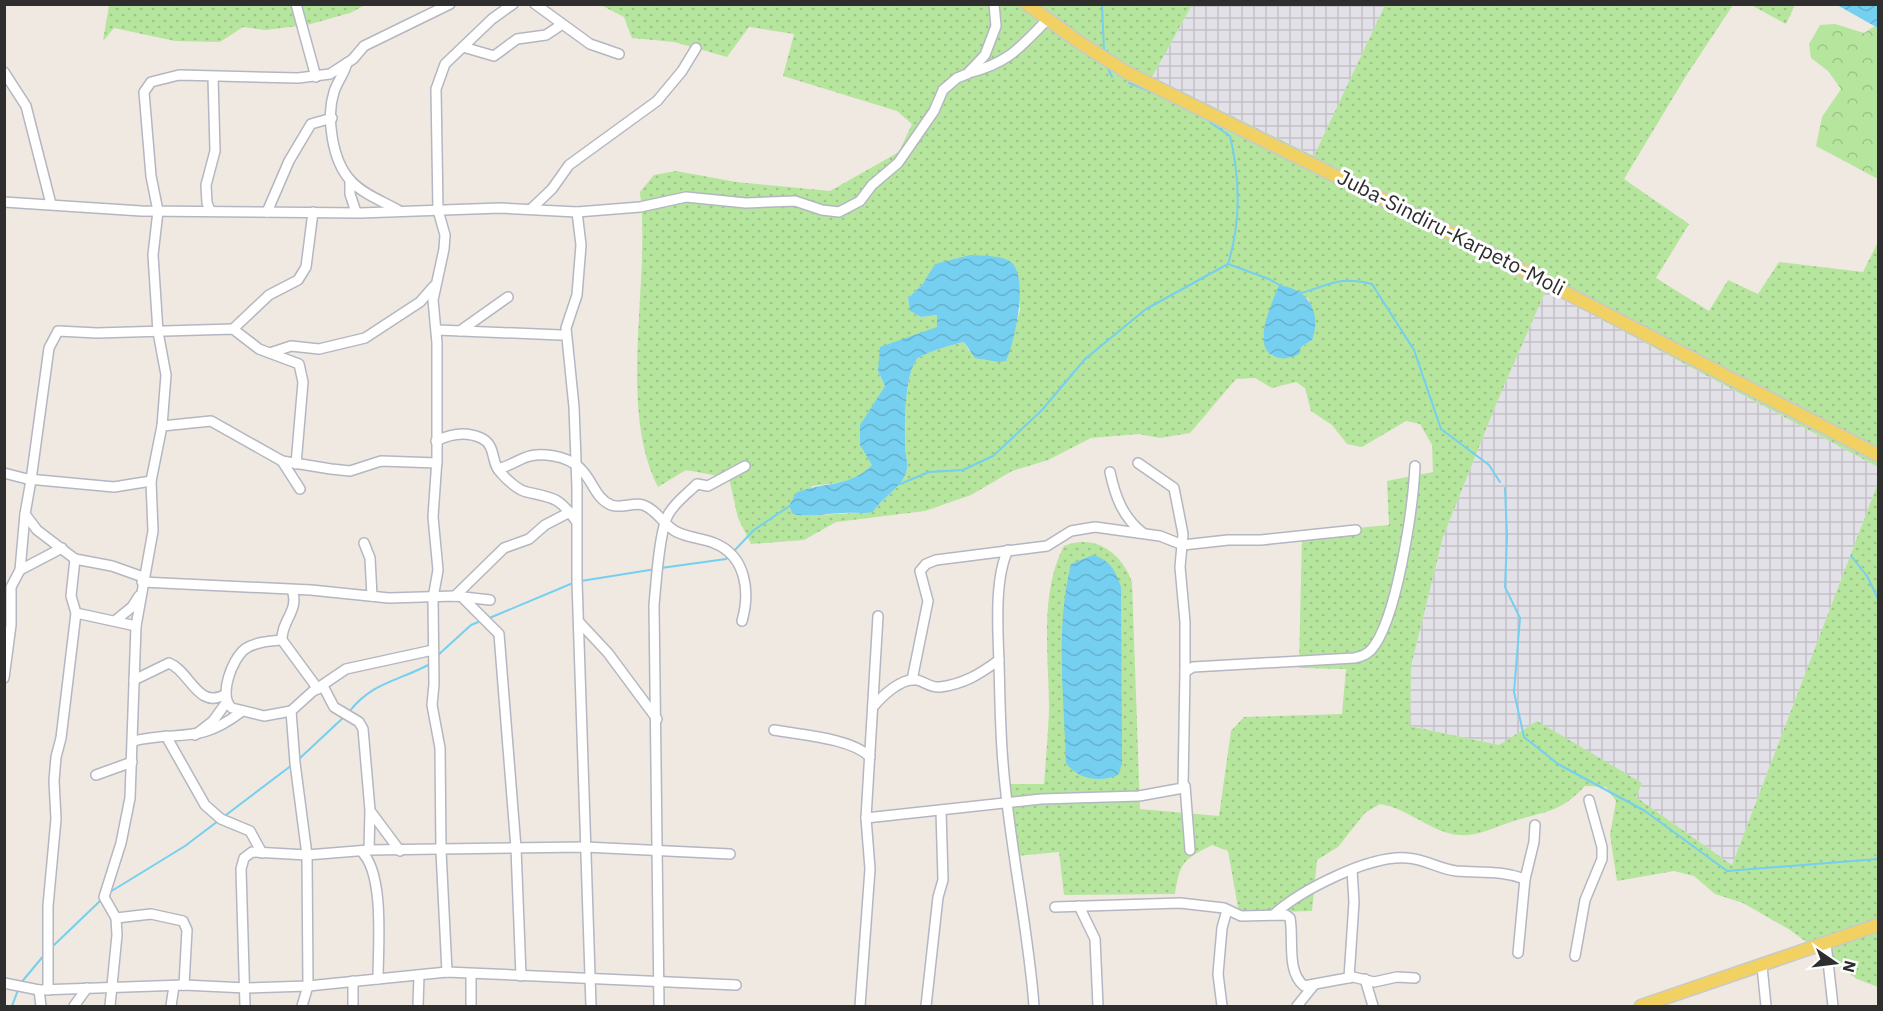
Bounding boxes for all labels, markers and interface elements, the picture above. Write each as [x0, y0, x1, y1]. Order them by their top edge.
street label: Juba-Sindiru-Karpeto-Moli [1333, 162, 1570, 302]
north arrow [1805, 933, 1865, 993]
text: N [1838, 959, 1861, 975]

